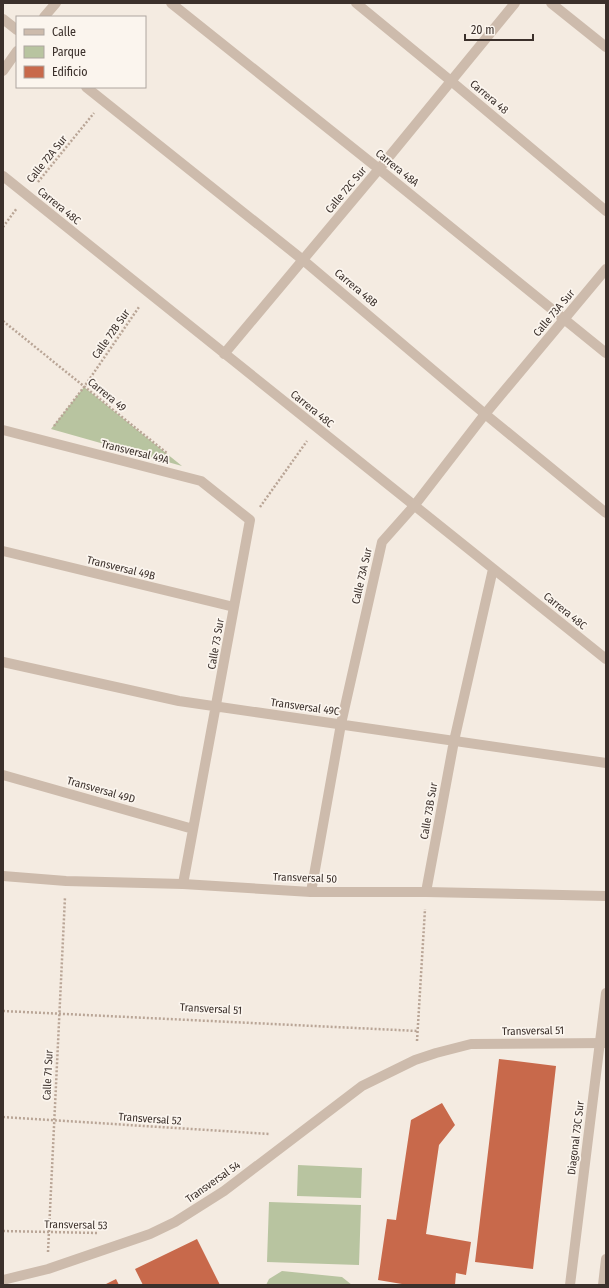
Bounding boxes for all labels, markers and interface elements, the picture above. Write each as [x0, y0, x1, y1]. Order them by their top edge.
legend [16, 16, 146, 88]
scale bar [465, 16, 533, 42]
text: 20 m [471, 23, 495, 37]
text: Calle [52, 25, 76, 39]
text: Parque [52, 45, 86, 59]
text: Edificio [52, 65, 88, 79]
street label: Carrera 48 [467, 77, 511, 117]
street label: Calle 72A Sur [24, 133, 70, 185]
street label: Carrera 48A [373, 147, 421, 189]
street label: Calle 72C Sur [323, 164, 369, 216]
street label: Carrera 48C [35, 185, 83, 228]
street label: Carrera 48B [332, 266, 380, 310]
street label: Calle 73A Sur [531, 287, 577, 339]
street label: Calle 72B Sur [89, 307, 133, 361]
street label: Carrera 49 [85, 376, 129, 414]
street label: Carrera 48C [288, 388, 336, 431]
street label: Transversal 49A [100, 437, 170, 467]
street label: Calle 73A Sur [349, 546, 375, 605]
street label: Transversal 49B [86, 553, 156, 583]
street label: Carrera 48C [541, 590, 589, 633]
street label: Calle 73 Sur [205, 617, 227, 670]
street label: Transversal 49C [270, 696, 341, 718]
street label: Transversal 49D [65, 774, 137, 806]
street label: Calle 73B Sur [418, 781, 440, 840]
street label: Transversal 50 [273, 870, 338, 886]
street label: Transversal 51 [180, 1001, 242, 1017]
street label: Transversal 51 [502, 1024, 564, 1038]
street label: Calle 71 Sur [40, 1049, 56, 1101]
street label: Diagonal 73C Sur [565, 1100, 587, 1176]
street label: Transversal 52 [118, 1110, 182, 1128]
street label: Transversal 54 [183, 1158, 243, 1206]
street label: Transversal 53 [44, 1218, 108, 1232]

